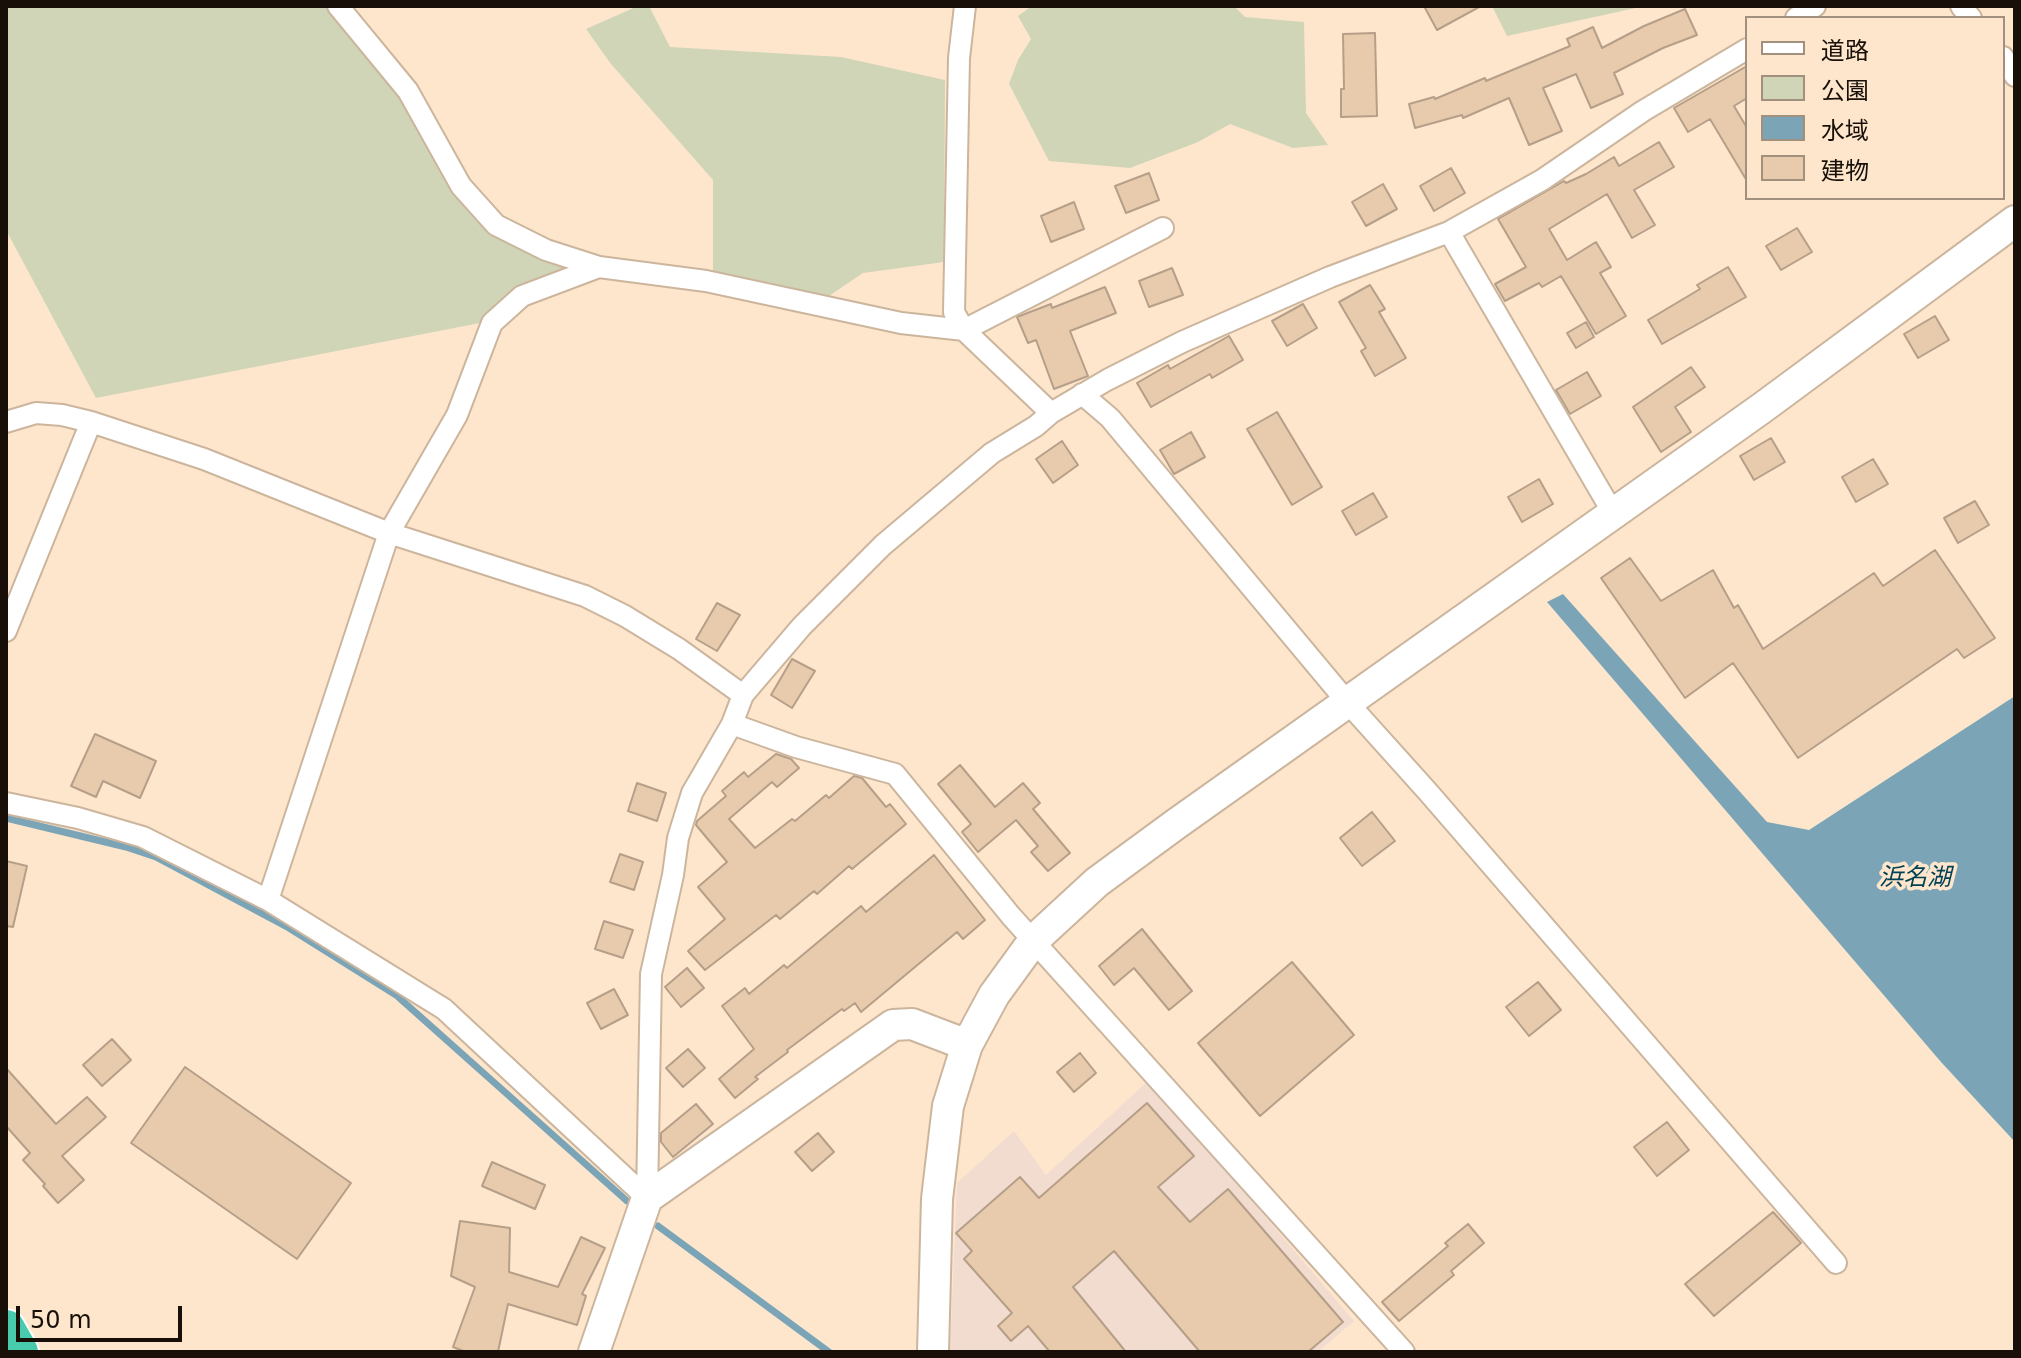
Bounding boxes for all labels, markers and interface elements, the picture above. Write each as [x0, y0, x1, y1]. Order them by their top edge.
legend [1745, 16, 2005, 200]
text: 道路 [1821, 37, 1869, 65]
text: 公園 [1821, 77, 1869, 105]
text: 水域 [1821, 117, 1869, 145]
text: 建物 [1821, 157, 1869, 185]
water label: 浜名湖 [1879, 865, 1951, 893]
scale bar [20, 1290, 186, 1340]
text: 50 m [30, 1306, 92, 1334]

